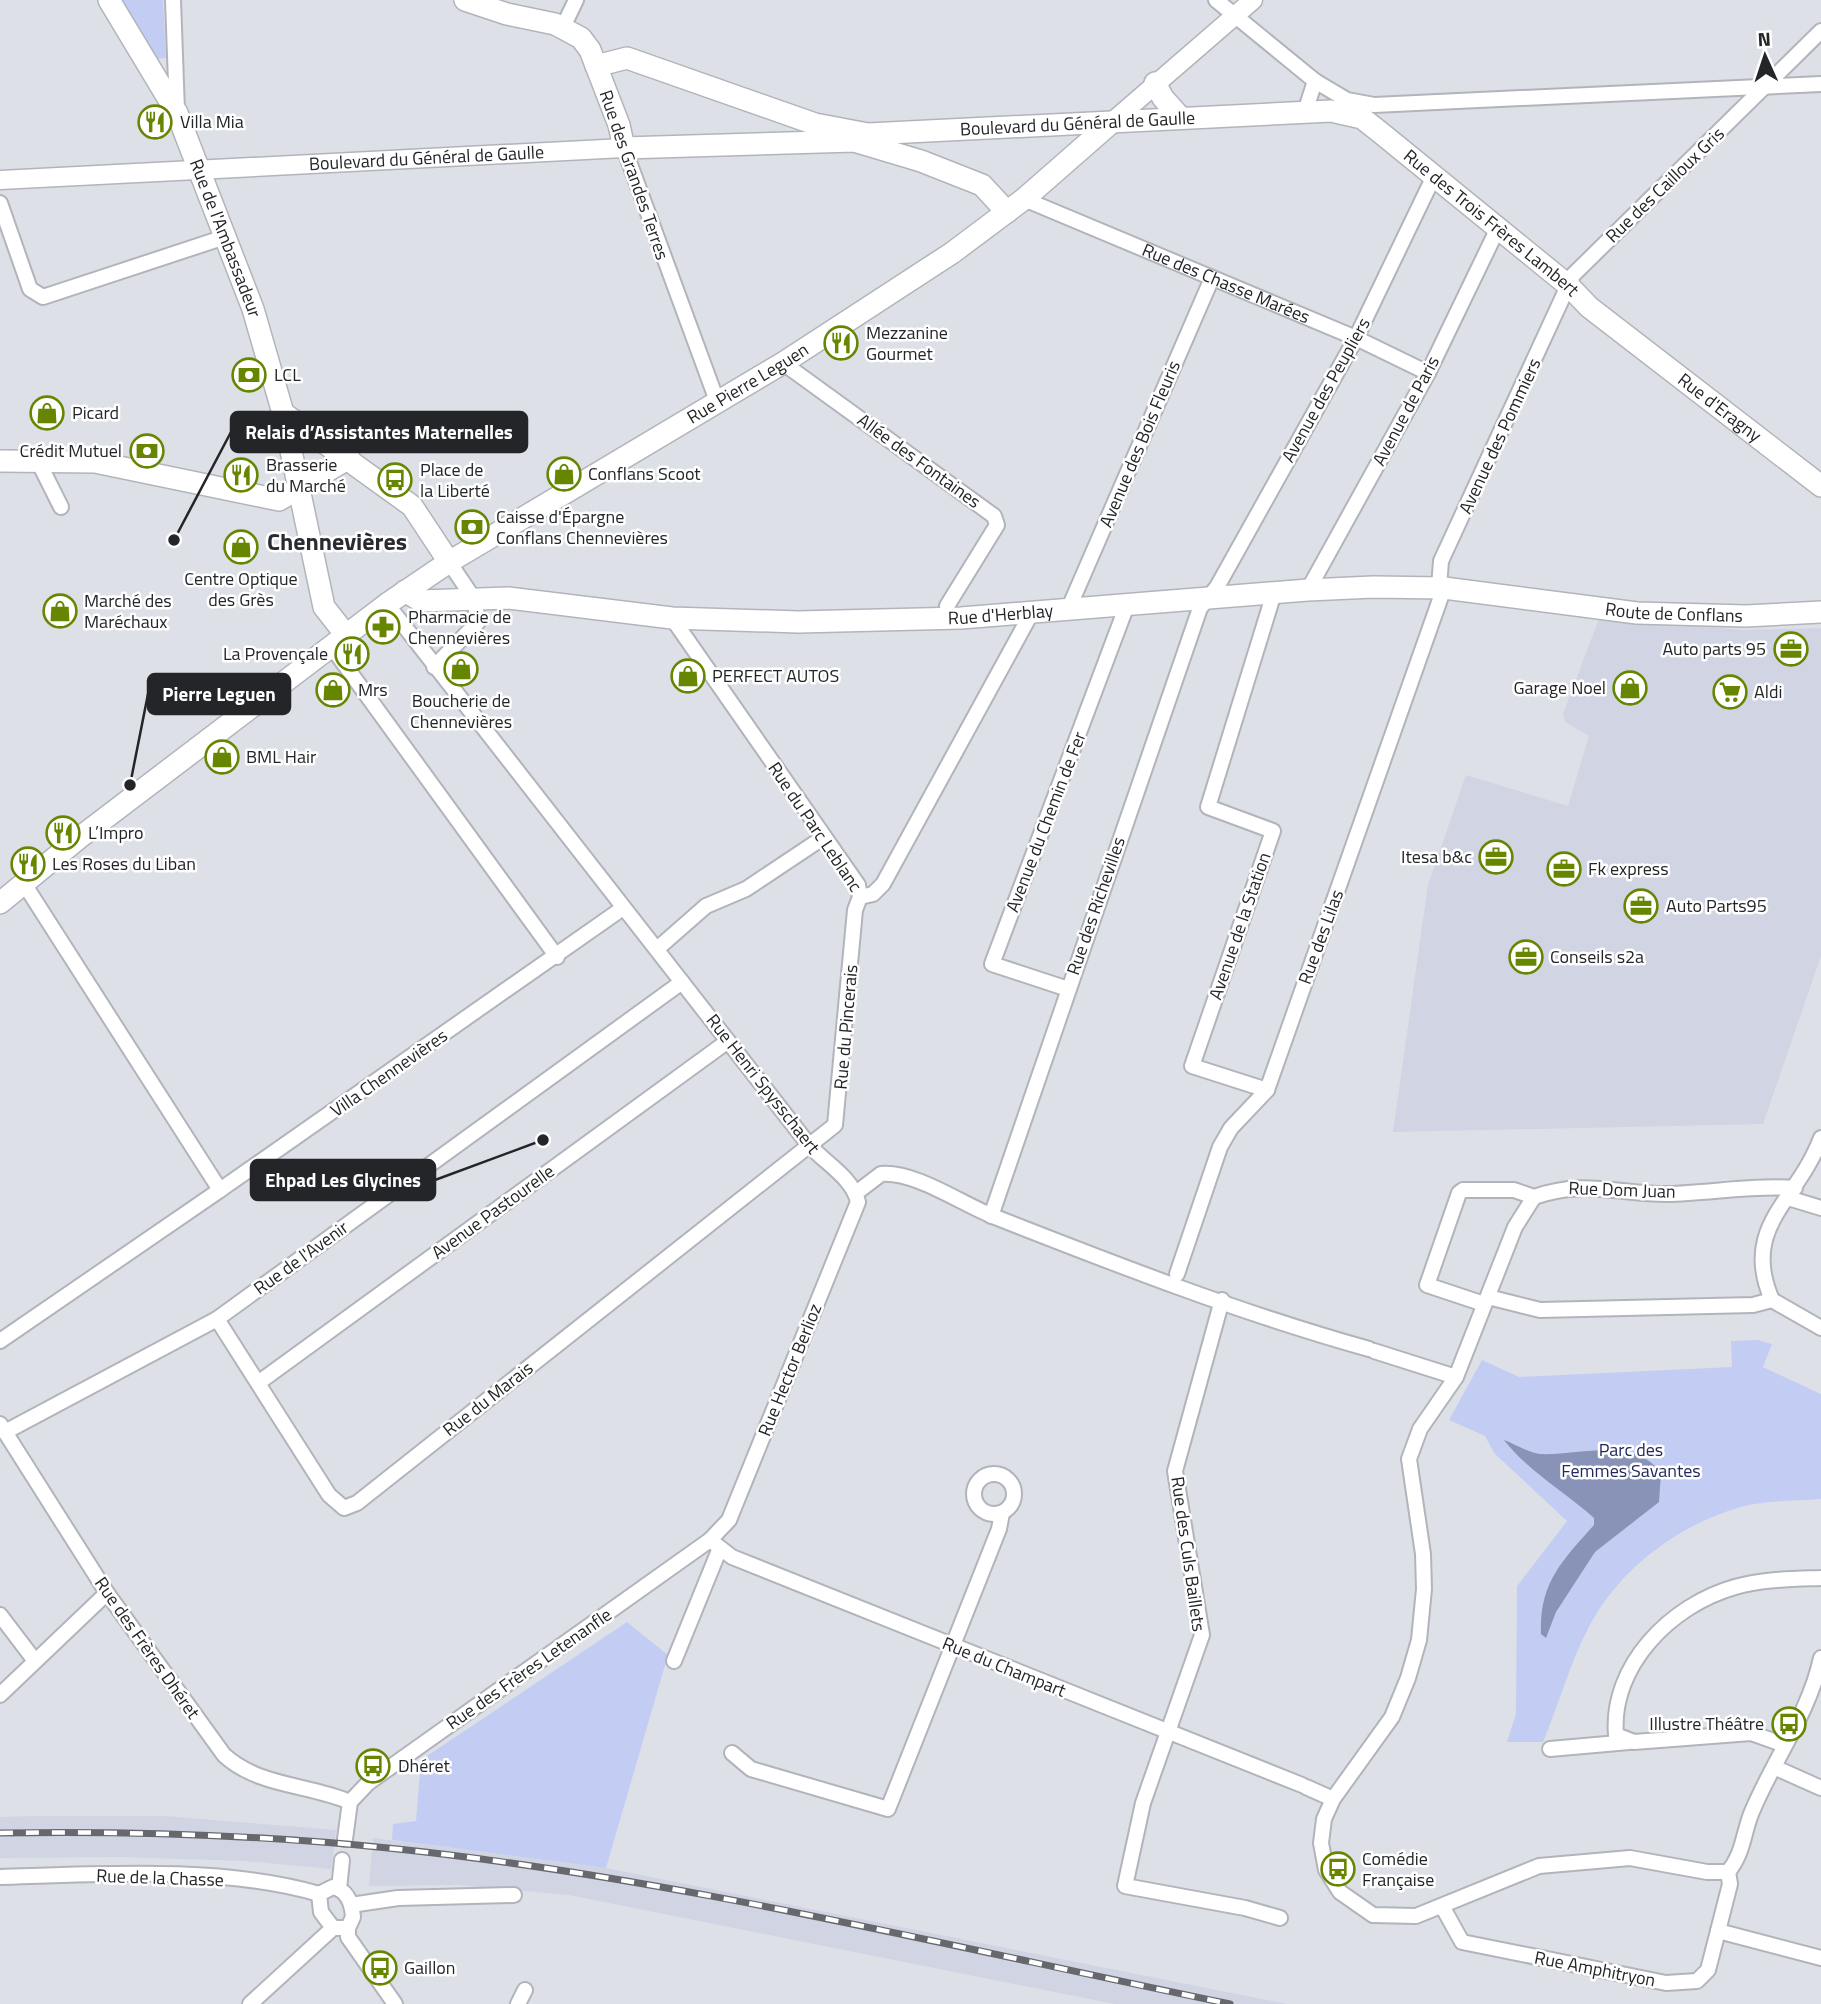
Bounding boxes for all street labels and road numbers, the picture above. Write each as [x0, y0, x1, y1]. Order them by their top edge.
street label: Rue des Grandes Terres [593, 86, 676, 263]
street label: Boulevard du Général de Gaulle [959, 104, 1196, 142]
street label: Rue des Cailloux Gris [1599, 121, 1730, 249]
street label: Boulevard du Général de Gaulle [308, 138, 545, 177]
street label: Rue des Trois Frères Lambert [1398, 142, 1586, 303]
street label: Rue de l'Ambassadeur [183, 155, 269, 320]
street label: Rue des Chasse Marées [1138, 236, 1314, 330]
street label: Avenue des Peupliers [1275, 312, 1377, 467]
street label: Rue Pierre Leguen [682, 336, 814, 430]
street label: Avenue de Paris [1365, 351, 1446, 471]
street label: Avenue des Pommiers [1452, 353, 1548, 518]
street label: Avenue des Bois Fleuris [1092, 356, 1187, 531]
street label: Rue d'Eragny [1672, 366, 1768, 449]
street label: Allée des Fontaines [852, 407, 987, 515]
street label: Route de Conflans [1604, 595, 1743, 629]
street label: Rue d'Herblay [948, 597, 1055, 631]
street label: Avenue du Chemin de Fer [999, 728, 1092, 916]
street label: Rue du Parc Leblanc [762, 756, 869, 897]
street label: Rue des Richevilles [1059, 833, 1132, 979]
street label: Avenue de la Station [1202, 848, 1277, 1003]
street label: Rue des Lilas [1291, 886, 1350, 988]
street label: Rue du Pincerais [827, 963, 864, 1091]
street label: Rue Henri Spysschaert [700, 1008, 827, 1160]
street label: Villa Chennevières [325, 1022, 453, 1123]
street label: Avenue Pastourelle [426, 1158, 560, 1265]
street label: Rue Dom Juan [1568, 1174, 1676, 1205]
street label: Rue de l'Avenir [248, 1214, 354, 1301]
street label: Rue Hector Berlioz [751, 1299, 828, 1440]
street label: Rue du Marais [437, 1355, 539, 1443]
street label: Rue des Culs Baillets [1164, 1475, 1213, 1633]
street label: Rue des Frères Dhéret [88, 1571, 207, 1725]
street label: Rue des Frères Letenanfle [440, 1601, 617, 1736]
street label: Rue du Champart [938, 1629, 1071, 1704]
street label: Rue de la Chasse [96, 1862, 224, 1893]
street label: Rue Amphitryon [1532, 1944, 1658, 1993]

